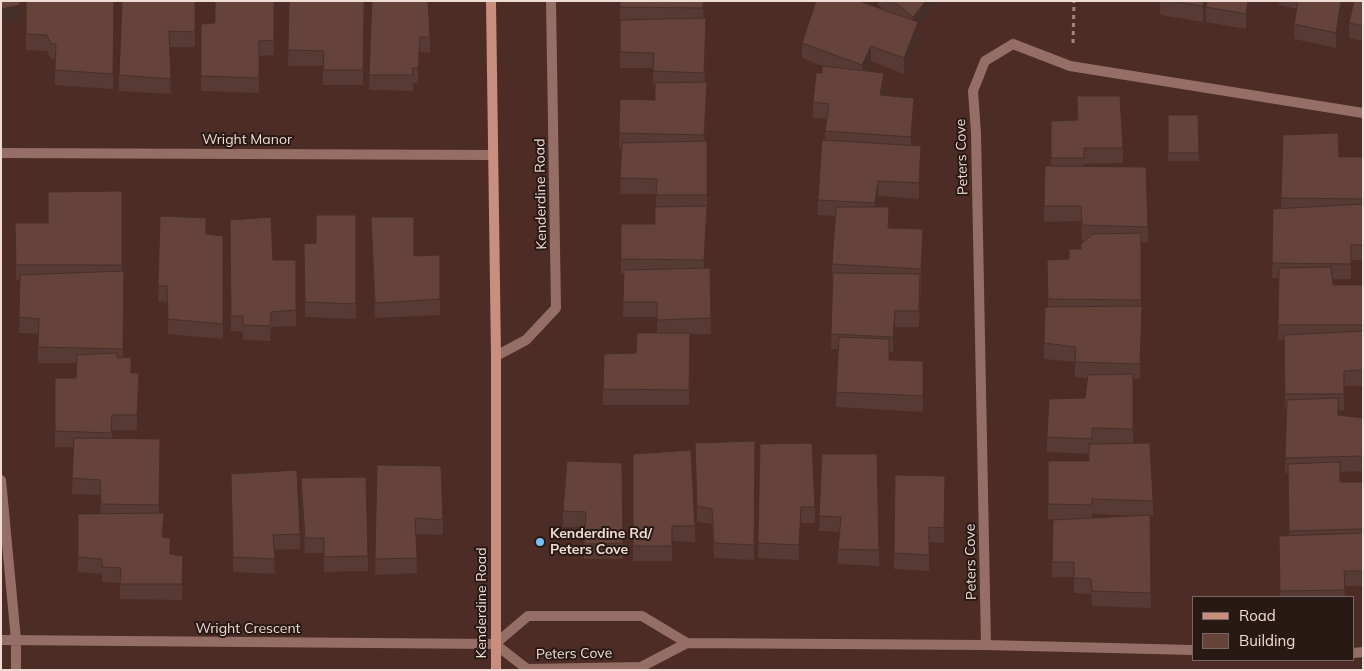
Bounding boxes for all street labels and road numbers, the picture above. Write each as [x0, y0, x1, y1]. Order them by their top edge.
street label: Peters Cove [952, 119, 972, 195]
street label: Wright Manor [202, 132, 292, 148]
street label: Kenderdine Road [532, 138, 550, 250]
street label: Peters Cove [962, 524, 980, 600]
street label: Kenderdine Road [474, 547, 490, 659]
street label: Wright Crescent [195, 621, 301, 637]
street label: Peters Cove [536, 645, 612, 663]

